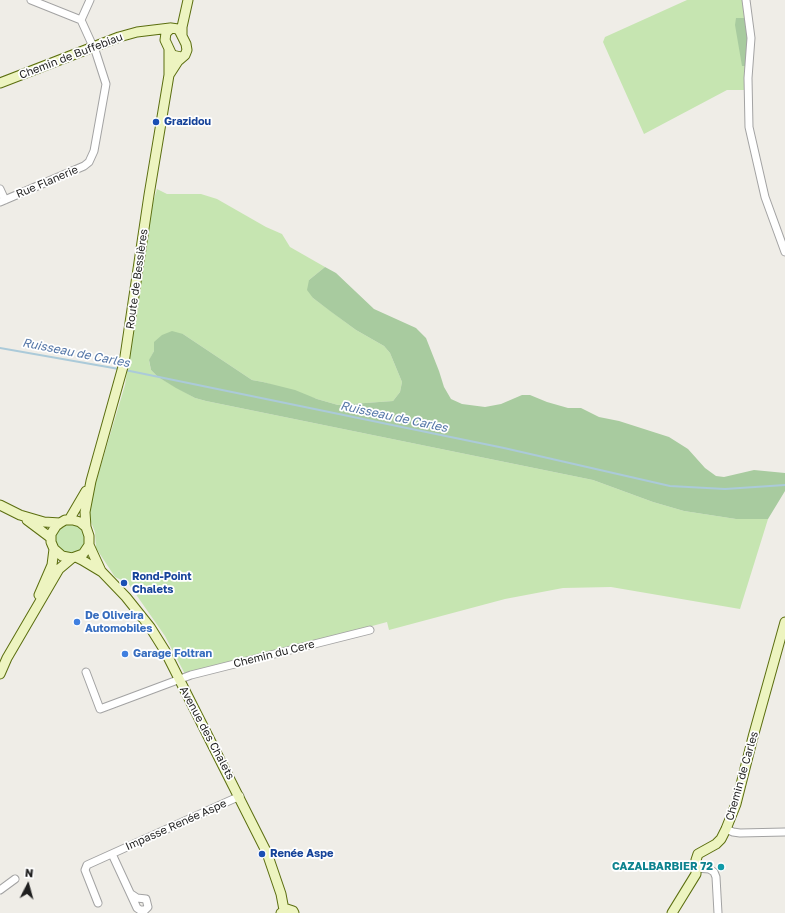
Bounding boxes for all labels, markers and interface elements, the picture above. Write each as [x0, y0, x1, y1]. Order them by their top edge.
street label: Chemin de Buffebiau [17, 30, 125, 82]
place label: Grazidou [164, 115, 211, 129]
marker: Grazidou [151, 117, 161, 127]
street label: Rue Flanerie [14, 163, 80, 201]
street label: Route de Bessières [123, 228, 151, 330]
water label: Ruisseau de Carles [21, 336, 131, 370]
water label: Ruisseau de Carles [339, 399, 449, 435]
place label: Rond-Point Chalets [132, 570, 192, 596]
marker: Rond-Point Chalets [119, 578, 129, 588]
place label: De Oliveira Automobiles [85, 609, 152, 635]
marker: De Oliveira Automobiles [72, 617, 82, 627]
street label: Chemin du Cere [232, 638, 316, 670]
place label: Garage Foltran [133, 647, 212, 661]
marker: Garage Foltran [120, 649, 130, 659]
street label: Avenue des Chalets [177, 684, 237, 782]
street label: Chemin de Carles [723, 730, 761, 822]
street label: Impasse Renée Aspe [123, 797, 229, 853]
place label: Renée Aspe [270, 847, 334, 861]
marker: Renée Aspe [257, 849, 267, 859]
place label: CAZALBARBIER 72 [612, 860, 713, 874]
marker: CAZALBARBIER 72 [716, 862, 726, 872]
north arrow [8, 865, 48, 905]
text: N [24, 866, 34, 879]

